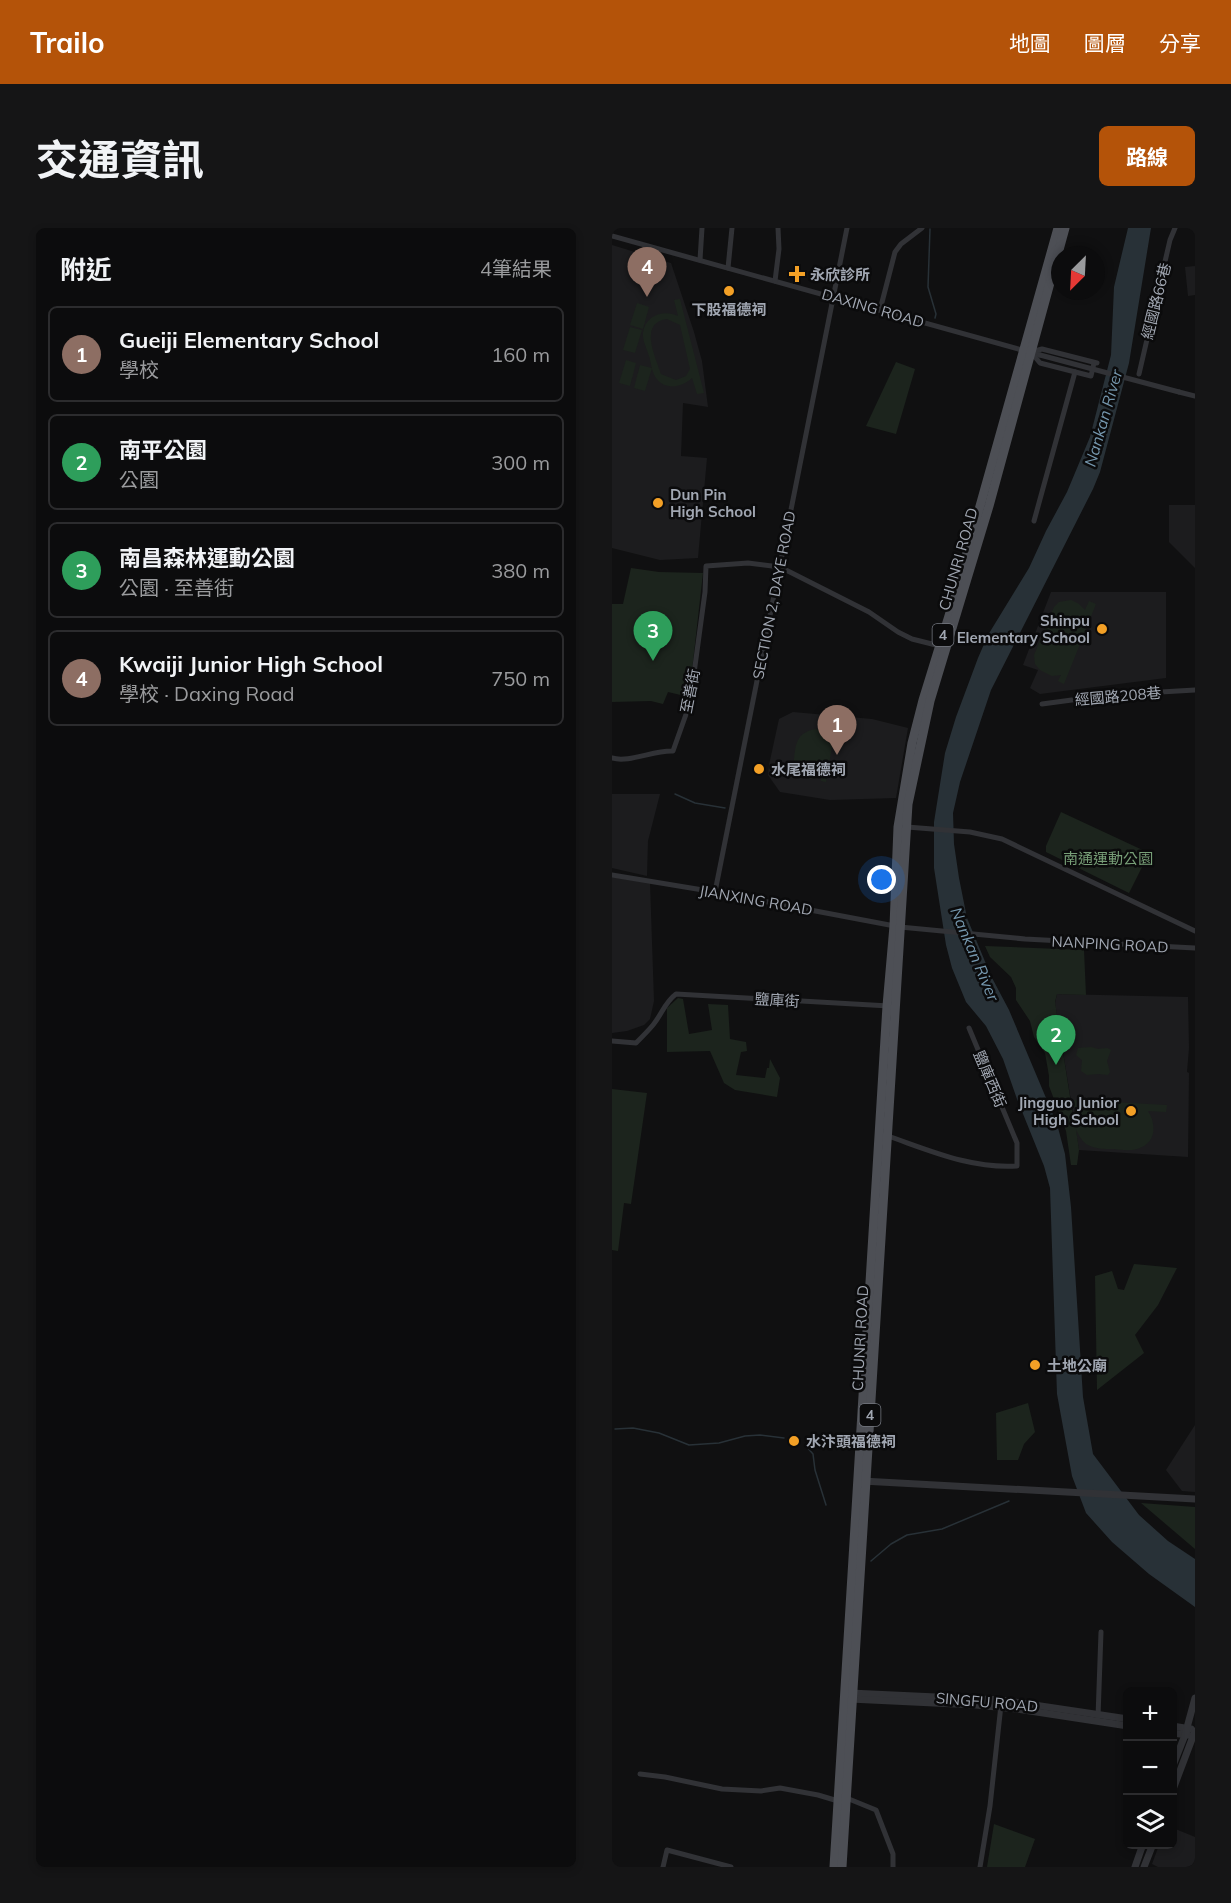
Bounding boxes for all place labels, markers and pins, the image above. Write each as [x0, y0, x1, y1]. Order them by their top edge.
pin: 4 [627, 248, 666, 297]
marker: 永欣診所 [788, 265, 806, 283]
place label: 永欣診所 [810, 265, 870, 284]
marker: 下股福德祠 [722, 284, 736, 298]
place label: 下股福德祠 [691, 300, 767, 319]
place label: Dun Pin High School [670, 485, 756, 521]
marker: Dun Pin High School [651, 496, 665, 510]
place label: Shinpu Elementary School [957, 611, 1090, 647]
pin: 3 [634, 612, 672, 661]
marker: Shinpu Elementary School [1095, 622, 1109, 636]
pin: 1 [818, 706, 856, 755]
place label: 水尾福德祠 [771, 760, 846, 779]
marker: 水尾福德祠 [752, 762, 766, 776]
pin: 2 [1036, 1016, 1076, 1065]
place label: Jingguo Junior High School [1018, 1093, 1119, 1129]
marker: Jingguo Junior High School [1124, 1104, 1138, 1118]
place label: 土地公廟 [1047, 1356, 1107, 1375]
marker: 土地公廟 [1028, 1358, 1042, 1372]
place label: 水汴頭福德祠 [806, 1432, 896, 1451]
marker: 水汴頭福德祠 [787, 1434, 801, 1448]

